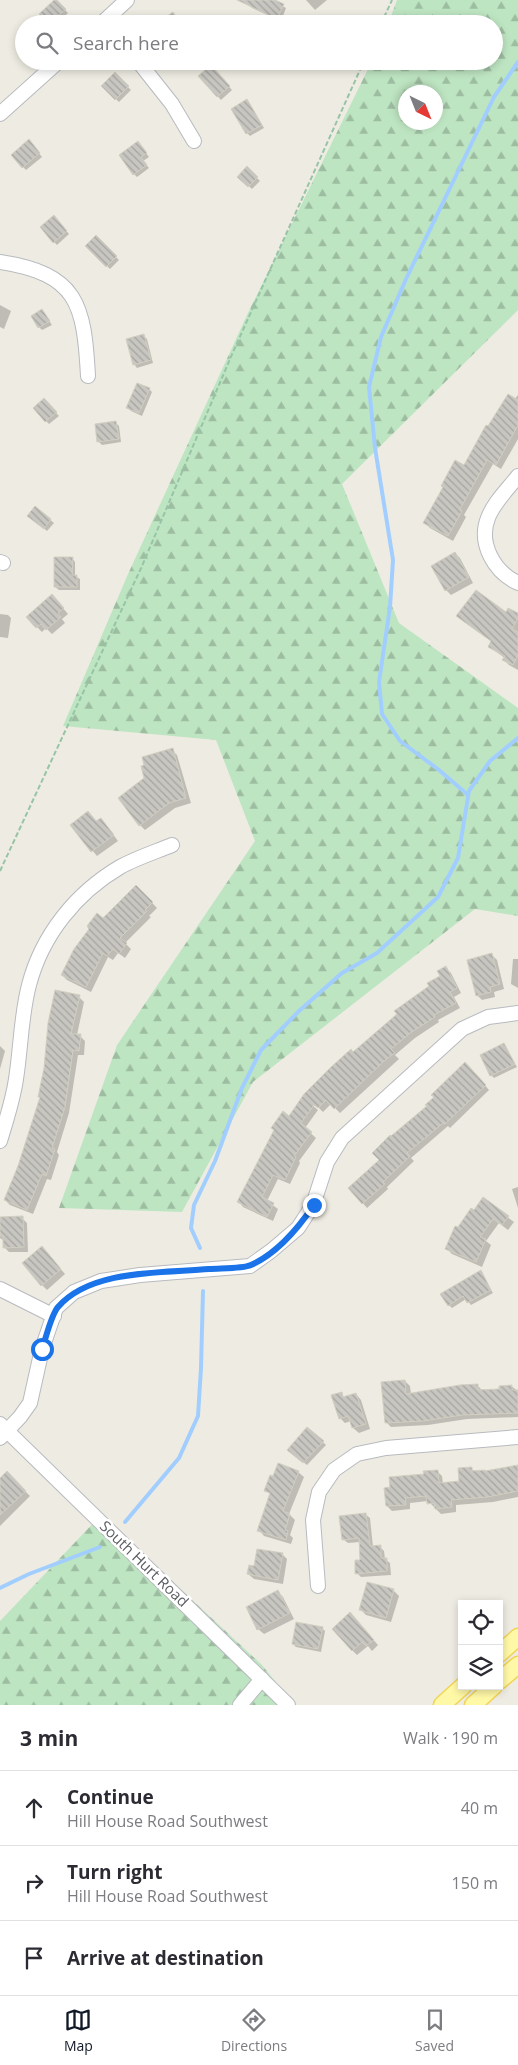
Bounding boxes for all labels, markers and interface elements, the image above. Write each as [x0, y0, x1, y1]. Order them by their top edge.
search box [15, 15, 503, 70]
icon: search [33, 29, 61, 57]
text: Search here [73, 30, 179, 56]
north arrow [398, 85, 443, 130]
route end [303, 1194, 326, 1217]
route start [31, 1338, 54, 1361]
street label: South Hurt Road [96, 1516, 193, 1611]
map controls [458, 1600, 503, 1690]
button: locate [458, 1600, 503, 1645]
button: layers [458, 1645, 503, 1690]
text: 3 min [20, 1724, 78, 1752]
text: Walk · 190 m [403, 1727, 498, 1749]
text: Continue [67, 1784, 154, 1810]
icon: ahead [20, 1794, 48, 1822]
text: 40 m [461, 1797, 498, 1819]
text: Hill House Road Southwest [67, 1810, 268, 1832]
text: Turn right [67, 1859, 162, 1885]
icon: right [20, 1869, 48, 1897]
text: 150 m [452, 1872, 498, 1894]
text: Hill House Road Southwest [67, 1885, 268, 1907]
icon: arrive [20, 1944, 48, 1972]
text: Arrive at destination [67, 1945, 264, 1971]
tab: Map [64, 2006, 93, 2055]
tab: Directions [221, 2006, 287, 2055]
tab: Saved [415, 2006, 454, 2055]

